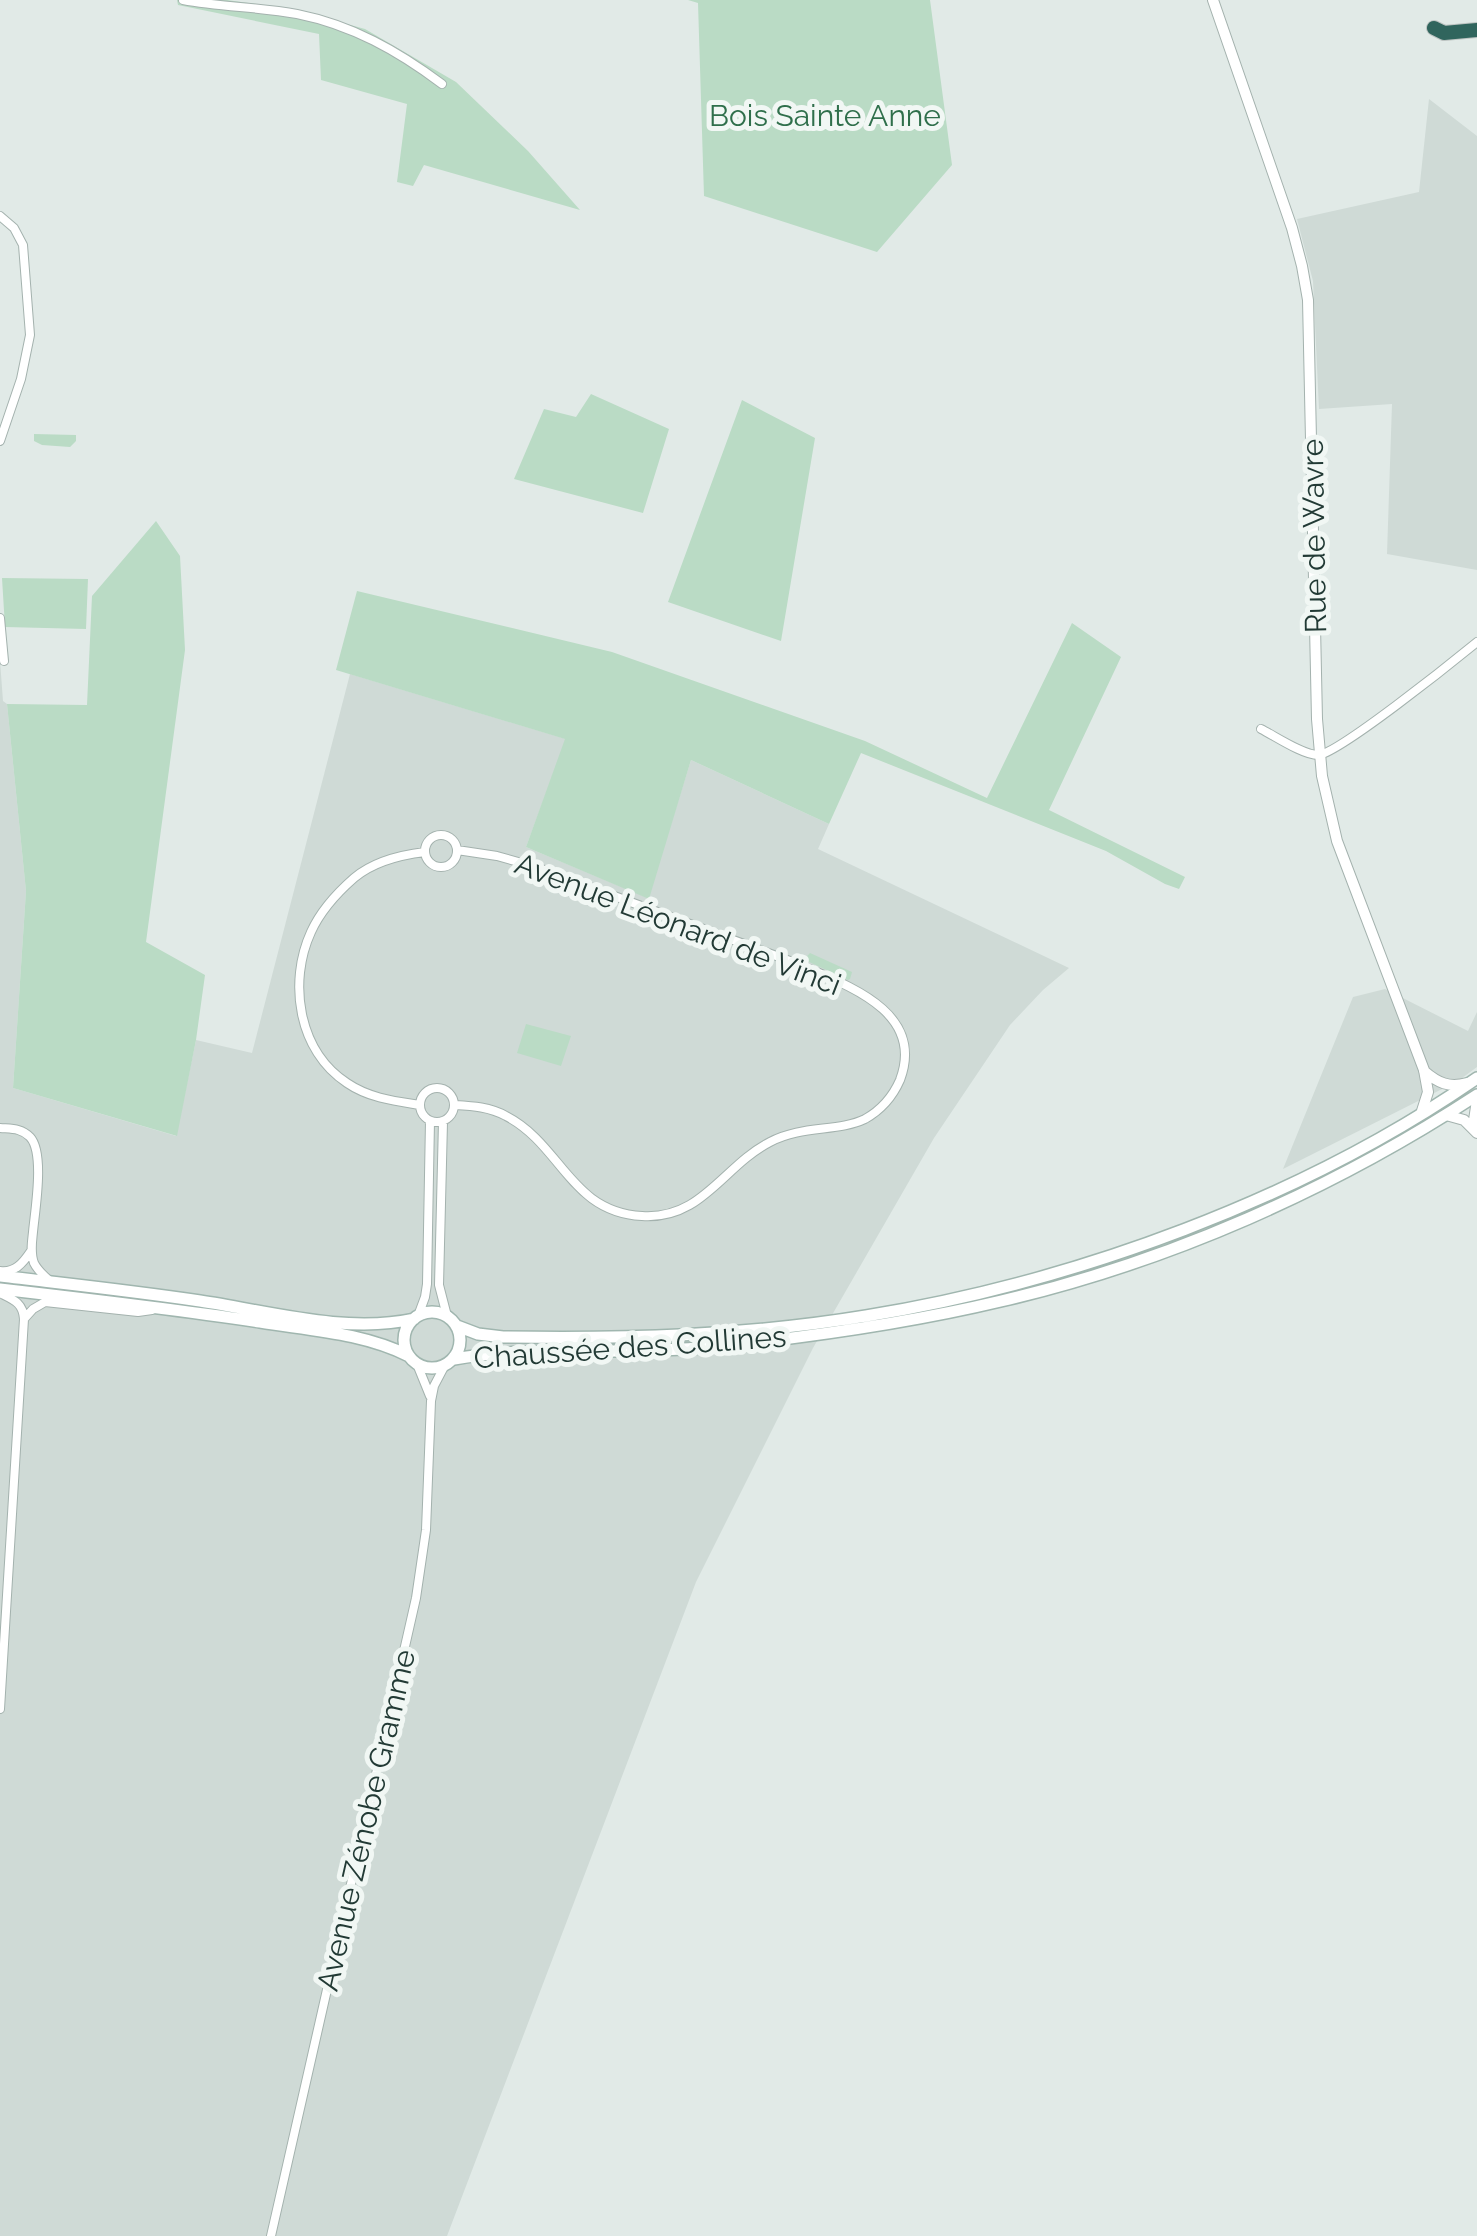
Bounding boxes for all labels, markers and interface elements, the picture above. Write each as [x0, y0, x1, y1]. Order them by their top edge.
park label: Bois Sainte Anne [709, 98, 941, 133]
street label: Rue de Wavre [1295, 438, 1333, 634]
street label: Avenue Léonard de Vinci [510, 846, 846, 1002]
street label: Chaussée des Collines [472, 1319, 788, 1375]
street label: Avenue Zénobe Gramme [310, 1646, 422, 1994]

